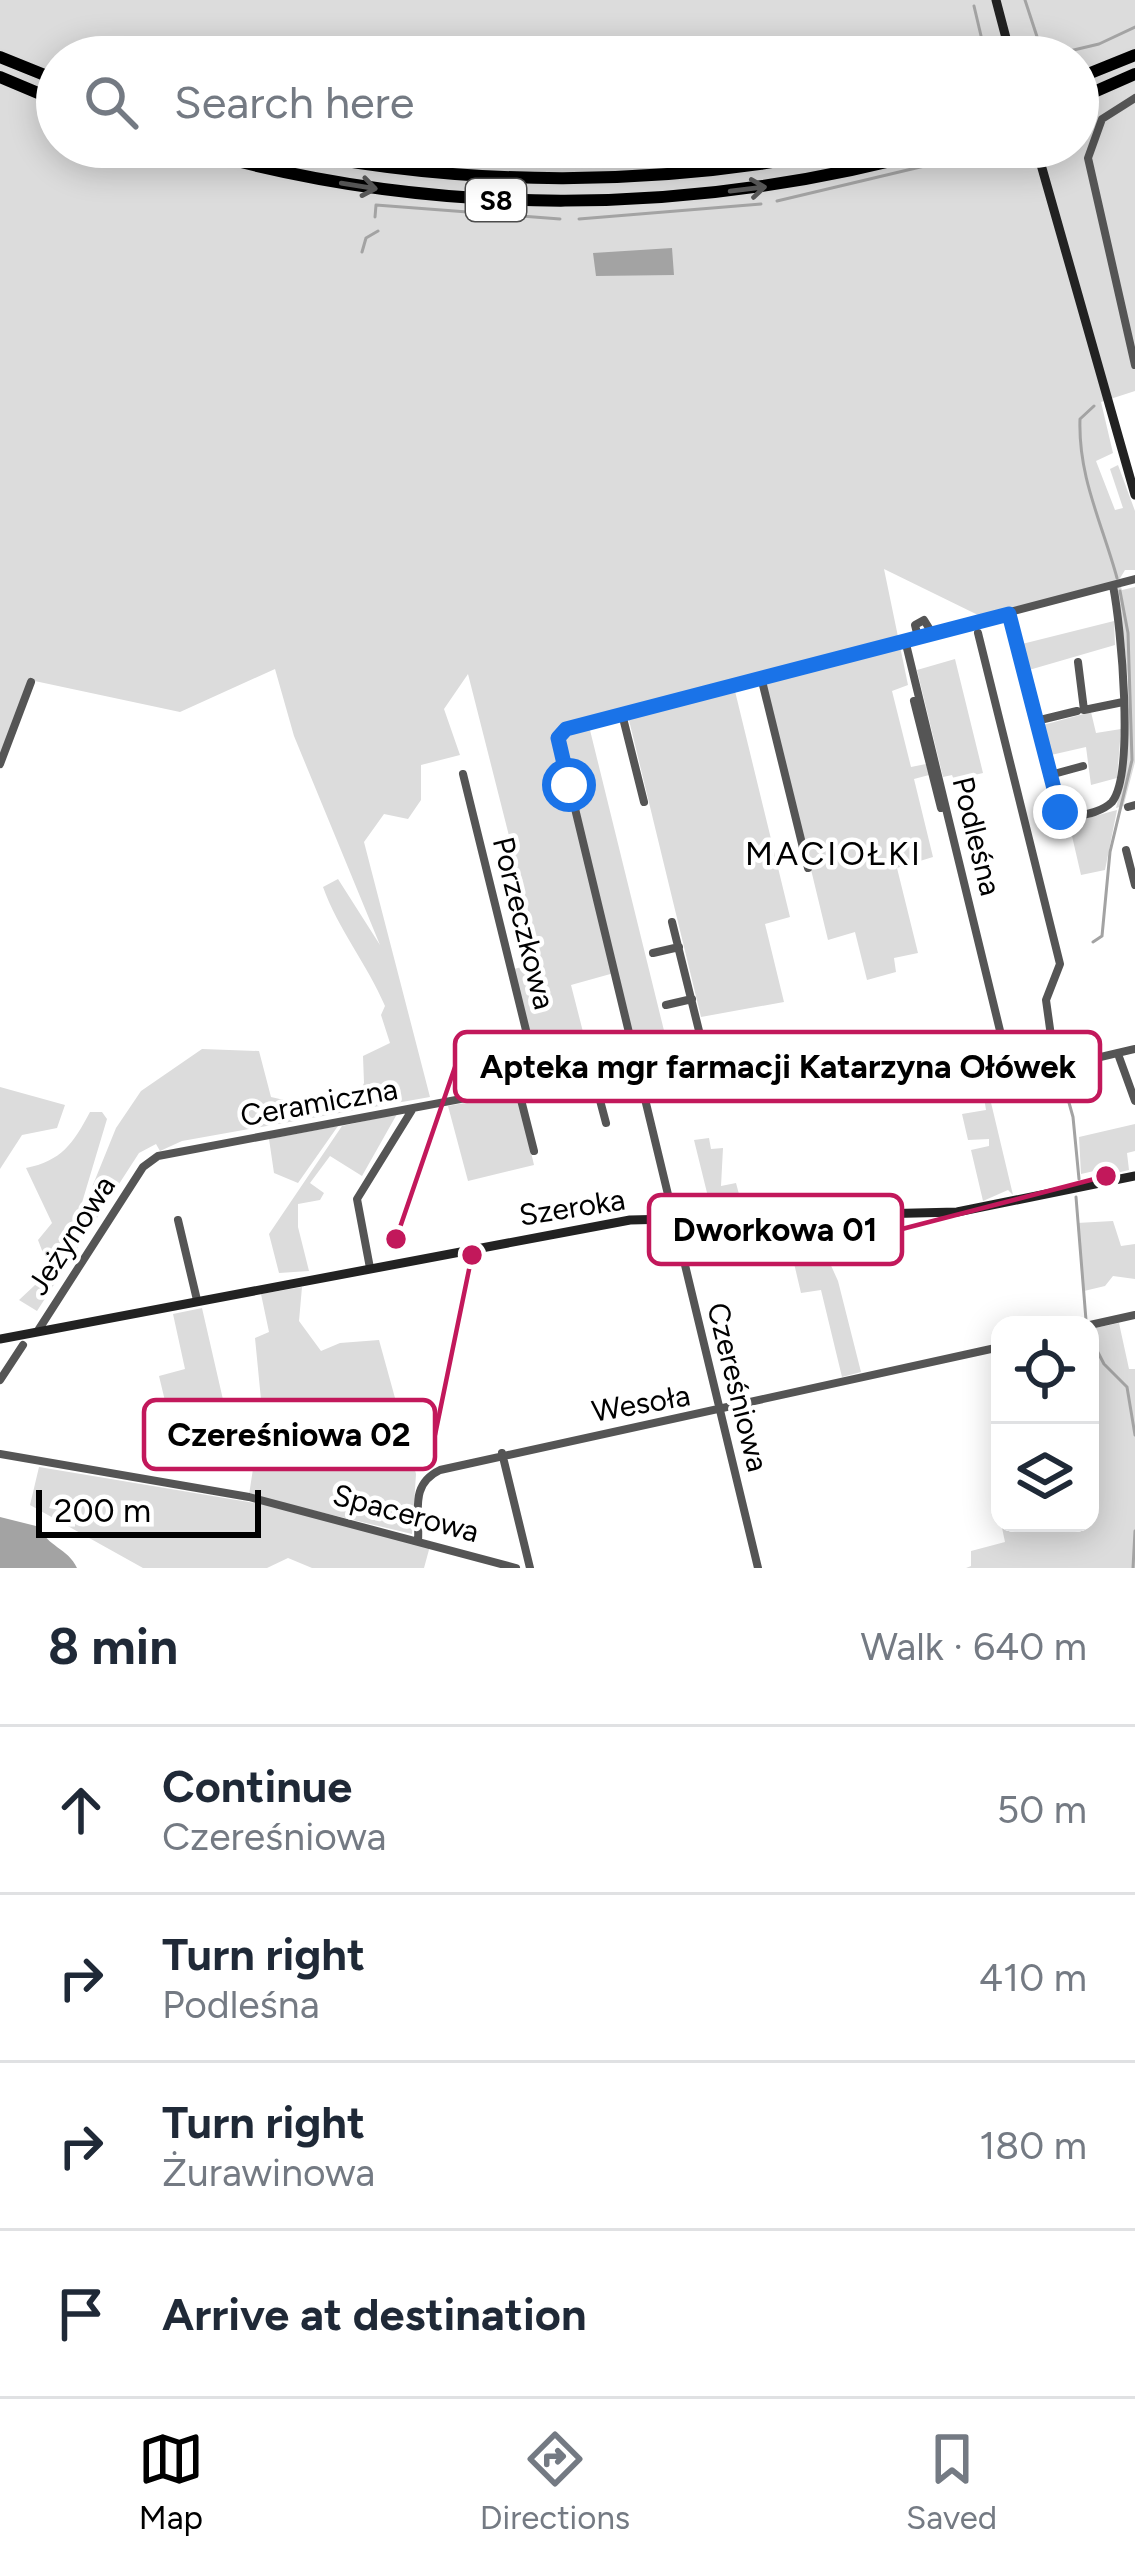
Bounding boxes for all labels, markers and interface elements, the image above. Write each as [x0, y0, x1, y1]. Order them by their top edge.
search box [36, 36, 1099, 168]
icon: search [78, 69, 144, 135]
text: Search here [174, 75, 414, 129]
one-way arrow [339, 175, 378, 198]
one-way arrow [728, 177, 767, 200]
road number: S8 [466, 179, 526, 221]
route start [542, 758, 596, 812]
street label: Podleśna [944, 773, 1010, 899]
route end [1033, 785, 1087, 839]
street label: Porzeczkowa [485, 833, 563, 1013]
district label: MACIOŁKI [745, 834, 923, 873]
callout: Apteka mgr farmacji Katarzyna Ołówek [455, 1032, 1100, 1101]
text: Apteka mgr farmacji Katarzyna Ołówek [480, 1047, 1077, 1086]
street label: Ceramiczna [238, 1070, 400, 1134]
street label: Jeżynowa [19, 1168, 123, 1302]
street label: Szeroka [516, 1180, 628, 1234]
callout: Dworkowa 01 [649, 1195, 902, 1264]
text: Dworkowa 01 [673, 1210, 877, 1249]
street label: Czereśniowa [699, 1299, 777, 1475]
map controls [991, 1316, 1099, 1532]
button: locate [991, 1316, 1099, 1424]
street label: Wesoła [589, 1376, 693, 1430]
callout: Czereśniowa 02 [144, 1400, 435, 1469]
text: Czereśniowa 02 [167, 1415, 411, 1454]
button: layers [991, 1424, 1099, 1532]
street label: Spacerowa [329, 1476, 483, 1550]
scale bar [36, 1484, 261, 1537]
text: 200 m [54, 1491, 151, 1530]
text: 8 min [48, 1616, 178, 1677]
text: Walk · 640 m [860, 1623, 1087, 1670]
text: Continue [162, 1759, 352, 1813]
icon: ahead [48, 1777, 114, 1843]
text: 50 m [997, 1786, 1087, 1833]
text: Czereśniowa [162, 1813, 386, 1860]
text: Turn right [162, 1927, 365, 1981]
icon: right [48, 1945, 114, 2011]
text: 410 m [979, 1954, 1087, 2001]
text: Podleśna [162, 1981, 320, 2028]
text: Turn right [162, 2095, 365, 2149]
icon: right [48, 2113, 114, 2179]
text: 180 m [979, 2122, 1087, 2169]
text: Żurawinowa [162, 2149, 375, 2196]
icon: arrive [48, 2281, 114, 2347]
text: Arrive at destination [162, 2287, 586, 2341]
tab: Map [138, 2426, 204, 2537]
tab: Directions [480, 2426, 630, 2537]
tab: Saved [906, 2426, 997, 2537]

